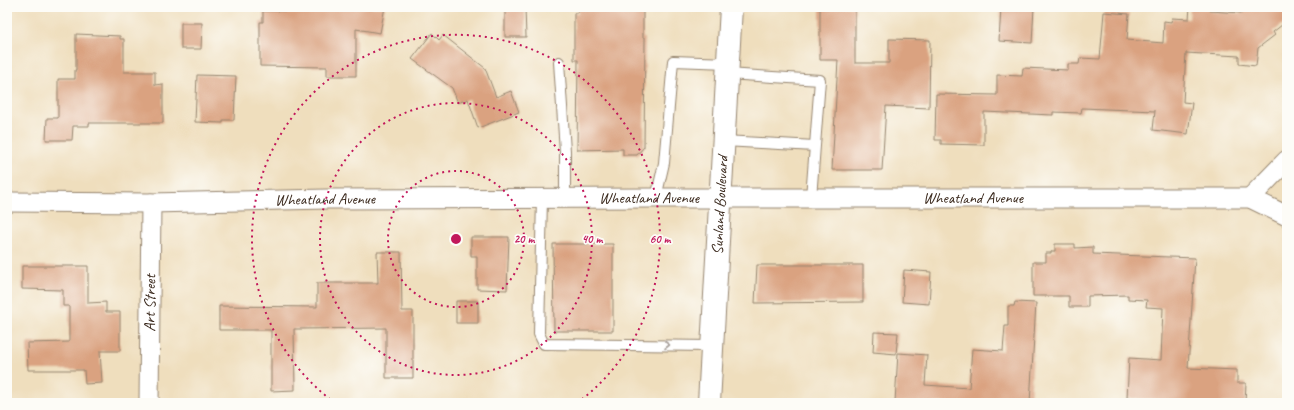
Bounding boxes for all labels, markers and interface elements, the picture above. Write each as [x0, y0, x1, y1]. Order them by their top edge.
street label: Sunland Boulevard [707, 153, 733, 255]
street label: Wheatland Avenue [599, 188, 701, 208]
street label: Wheatland Avenue [923, 188, 1025, 208]
street label: Wheatland Avenue [275, 189, 377, 210]
text: 20 m [514, 231, 535, 247]
text: 40 m [582, 231, 603, 247]
text: 60 m [650, 231, 672, 247]
centre of rings [449, 232, 463, 246]
street label: Art Street [140, 273, 160, 332]
one-way arrow [664, 341, 670, 349]

